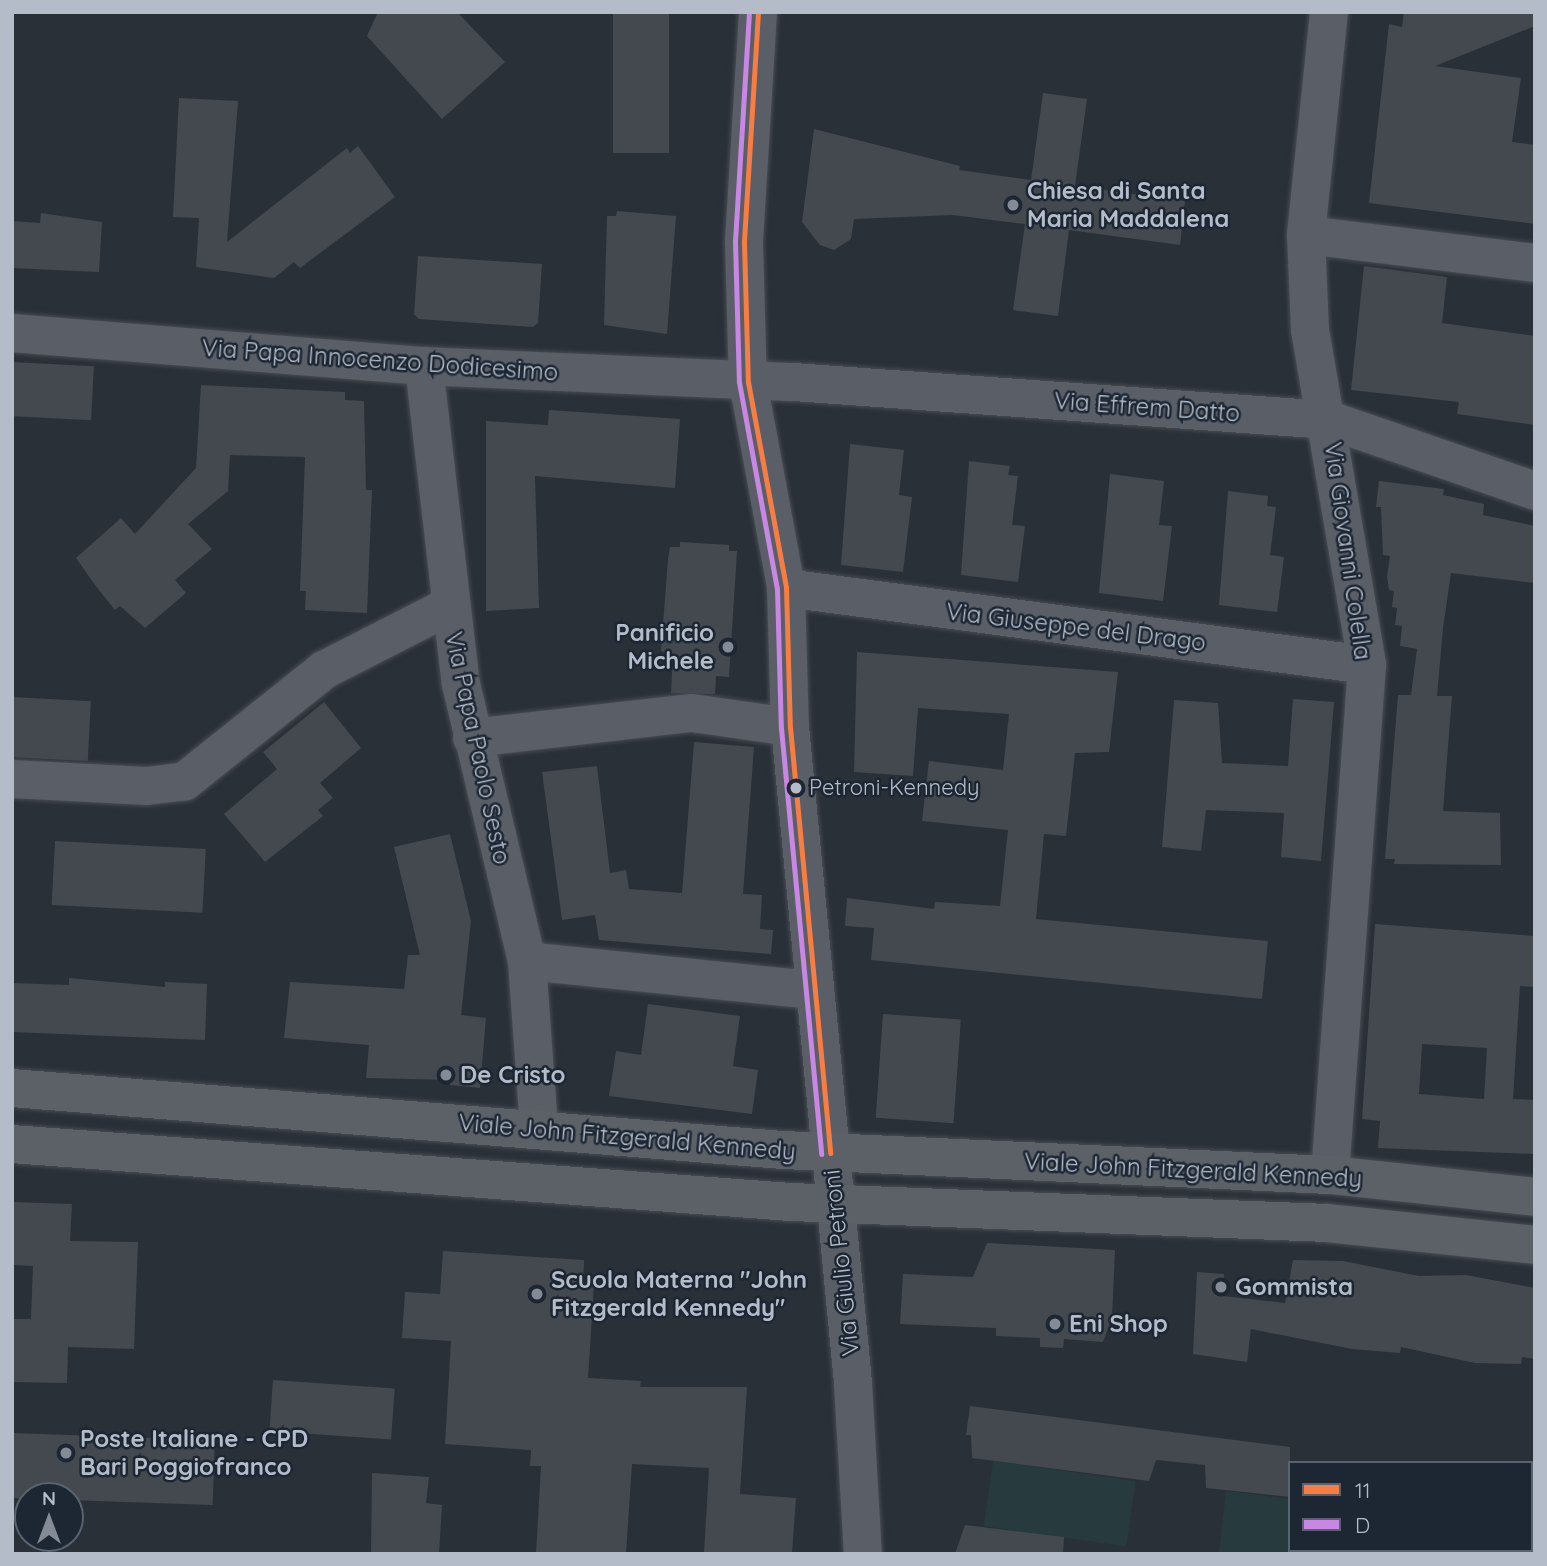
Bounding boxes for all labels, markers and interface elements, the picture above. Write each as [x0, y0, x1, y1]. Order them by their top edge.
place label: Chiesa di Santa Maria Maddalena [1027, 177, 1229, 233]
marker: Chiesa di Santa Maria Maddalena [1005, 197, 1021, 213]
street label: Via Papa Innocenzo Dodicesimo [201, 333, 559, 387]
street label: Via Effrem Datto [1053, 386, 1241, 428]
street label: Via Giovanni Colella [1318, 440, 1378, 662]
street label: Via Giuseppe del Drago [944, 597, 1208, 657]
place label: Panificio Michele [615, 619, 714, 675]
street label: Via Papa Paolo Sesto [439, 629, 517, 867]
marker: Panificio Michele [720, 639, 736, 655]
place label: Petroni-Kennedy [809, 775, 980, 801]
marker: Petroni-Kennedy [789, 781, 803, 795]
place label: De Cristo [460, 1061, 566, 1089]
marker: De Cristo [438, 1067, 454, 1083]
street label: Viale John Fitzgerald Kennedy [457, 1108, 797, 1166]
street label: Viale John Fitzgerald Kennedy [1023, 1147, 1363, 1193]
street label: Via Giulio Petroni [817, 1168, 865, 1358]
place label: Scuola Materna "John Fitzgerald Kennedy" [551, 1266, 807, 1322]
place label: Gommista [1235, 1273, 1353, 1301]
marker: Gommista [1213, 1279, 1229, 1295]
marker: Scuola Materna "John Fitzgerald Kennedy" [529, 1286, 545, 1302]
place label: Eni Shop [1069, 1310, 1168, 1338]
marker: Eni Shop [1047, 1316, 1063, 1332]
place label: Poste Italiane - CPD Bari Poggiofranco [80, 1425, 308, 1481]
marker: Poste Italiane - CPD Bari Poggiofranco [58, 1445, 74, 1461]
legend [1288, 1461, 1533, 1552]
text: 11 [1355, 1477, 1371, 1503]
north arrow [14, 1482, 84, 1552]
text: N [42, 1486, 56, 1510]
text: D [1355, 1512, 1370, 1538]

